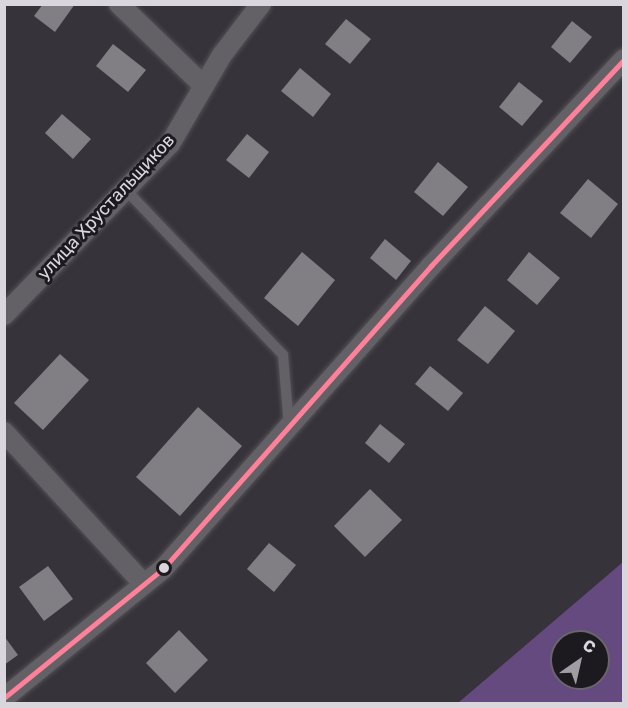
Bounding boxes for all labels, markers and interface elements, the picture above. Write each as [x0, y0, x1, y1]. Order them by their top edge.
street label: улица Хрустальщиков [33, 130, 179, 284]
unlabelled marker [158, 562, 170, 574]
north arrow [550, 630, 610, 690]
text: С [579, 635, 599, 657]

